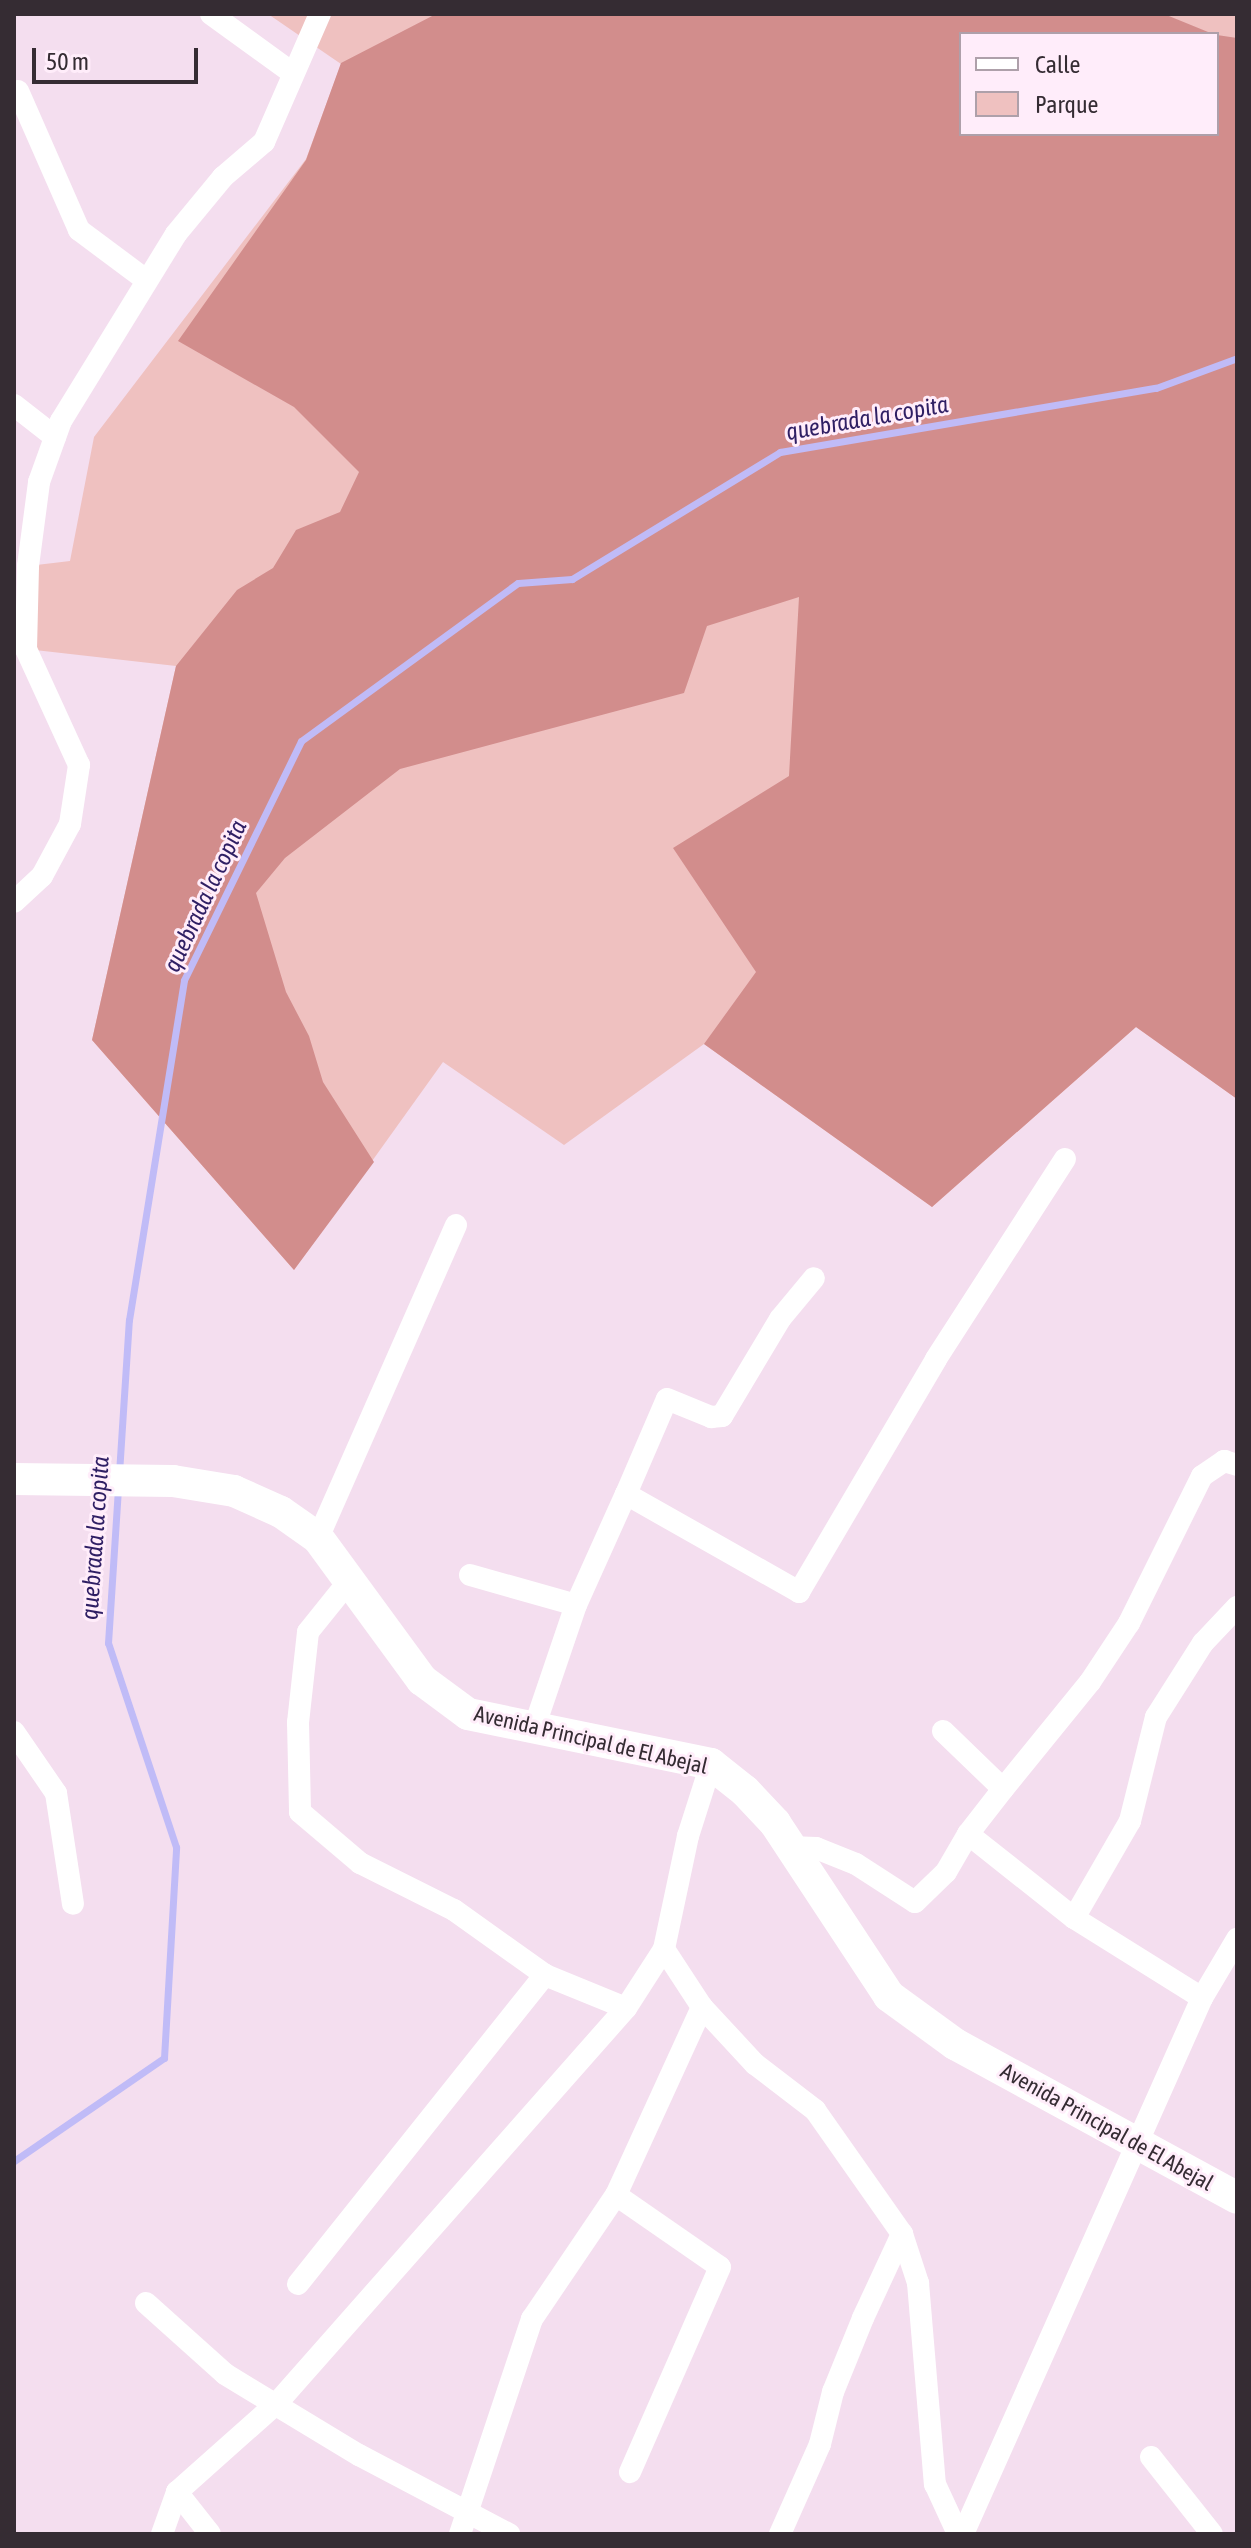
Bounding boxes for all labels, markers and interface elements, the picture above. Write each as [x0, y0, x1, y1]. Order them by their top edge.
scale bar [36, 32, 202, 82]
legend [959, 32, 1219, 136]
text: 50 m [46, 48, 89, 75]
text: Calle [1035, 51, 1080, 78]
text: Parque [1035, 91, 1098, 118]
water label: quebrada la copita [784, 390, 950, 446]
water label: quebrada la copita [157, 816, 253, 976]
water label: quebrada la copita [75, 1455, 115, 1621]
street label: Avenida Principal de El Abejal [472, 1700, 710, 1780]
street label: Avenida Principal de El Abejal [996, 2058, 1218, 2196]

